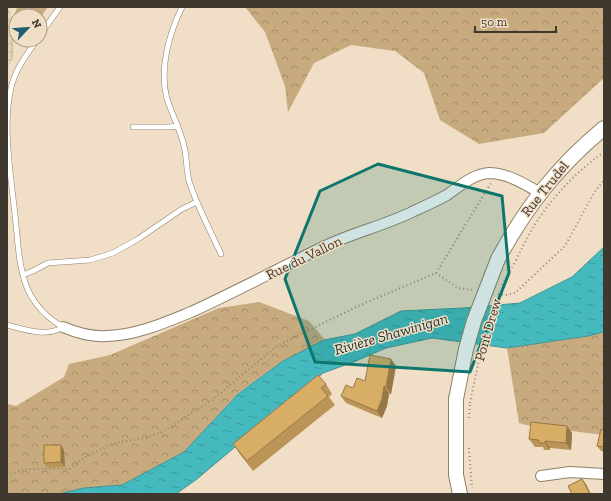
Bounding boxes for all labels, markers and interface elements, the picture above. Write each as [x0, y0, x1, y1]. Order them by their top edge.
north arrow [8, 8, 48, 48]
scale bar [475, 8, 556, 34]
text: 50 m [481, 15, 508, 29]
text: N [29, 17, 44, 31]
street label: Rue Trudel [518, 158, 573, 220]
street label: Rue du Vallon [263, 232, 345, 284]
street label: Pont Drew [471, 297, 505, 363]
water label: Rivière Shawinigan [332, 309, 450, 359]

